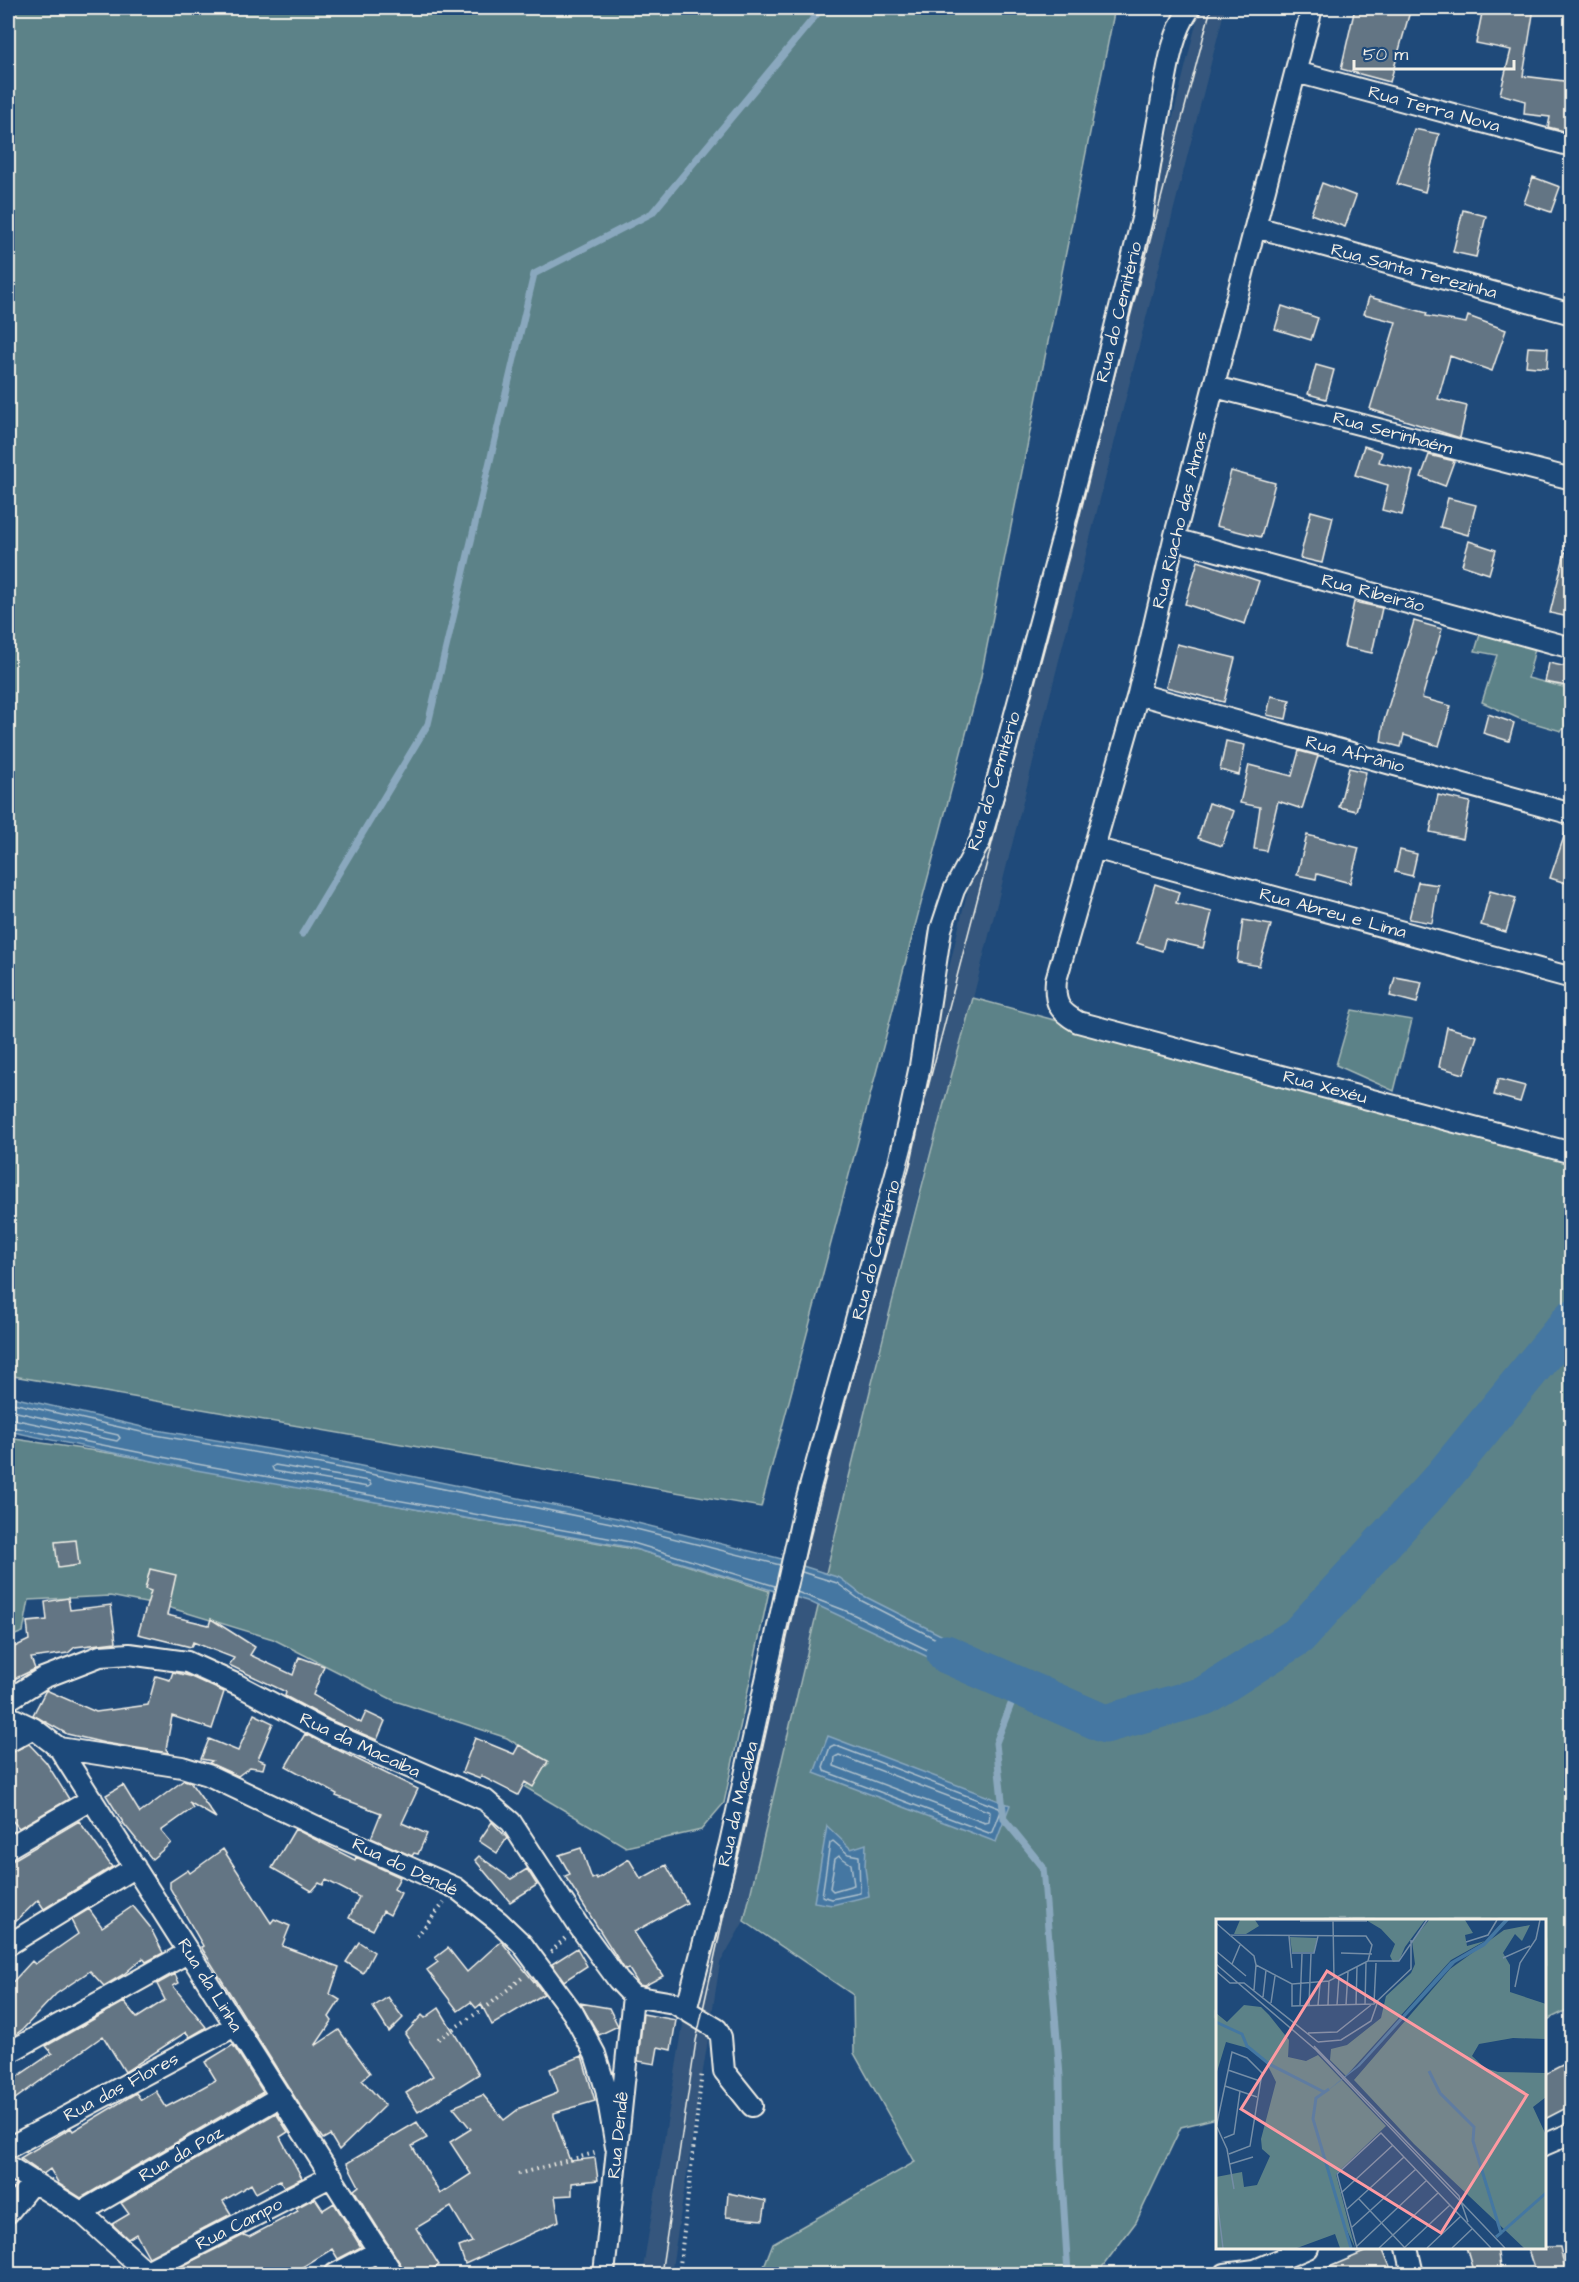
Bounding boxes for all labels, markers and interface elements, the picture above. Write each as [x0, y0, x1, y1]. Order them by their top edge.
scale bar [1354, 33, 1514, 71]
text: 50 m [1363, 42, 1408, 67]
street label: Rua Terra Nova [1365, 79, 1503, 139]
street label: Rua Santa Terezinha [1328, 237, 1500, 305]
street label: Rua do Cemitério [1089, 239, 1149, 385]
street label: Rua Serinhaém [1330, 405, 1456, 461]
street label: Rua Riacho das Almas [1146, 429, 1214, 611]
street label: Rua Ribeirão [1319, 567, 1427, 619]
street label: Rua do Cemitério [961, 709, 1027, 853]
street label: Rua Afrânio [1303, 729, 1407, 779]
street label: Rua Abreu e Lima [1257, 881, 1409, 945]
street label: Rua Xexéu [1280, 1064, 1370, 1110]
street label: Rua do Cemitério [845, 1177, 907, 1323]
street label: Rua da Macaiba [296, 1706, 424, 1784]
street label: Rua da Macaba [711, 1739, 765, 1869]
street label: Rua do Dendé [348, 1832, 462, 1903]
inset map [1216, 1919, 1546, 2249]
street label: Rua da Linha [171, 1933, 249, 2037]
street label: Rua das Flores [59, 2046, 183, 2128]
street label: Rua Dendê [601, 2090, 635, 2180]
street label: Rua da Paz [134, 2120, 228, 2188]
street label: Rua Campo [191, 2191, 287, 2257]

